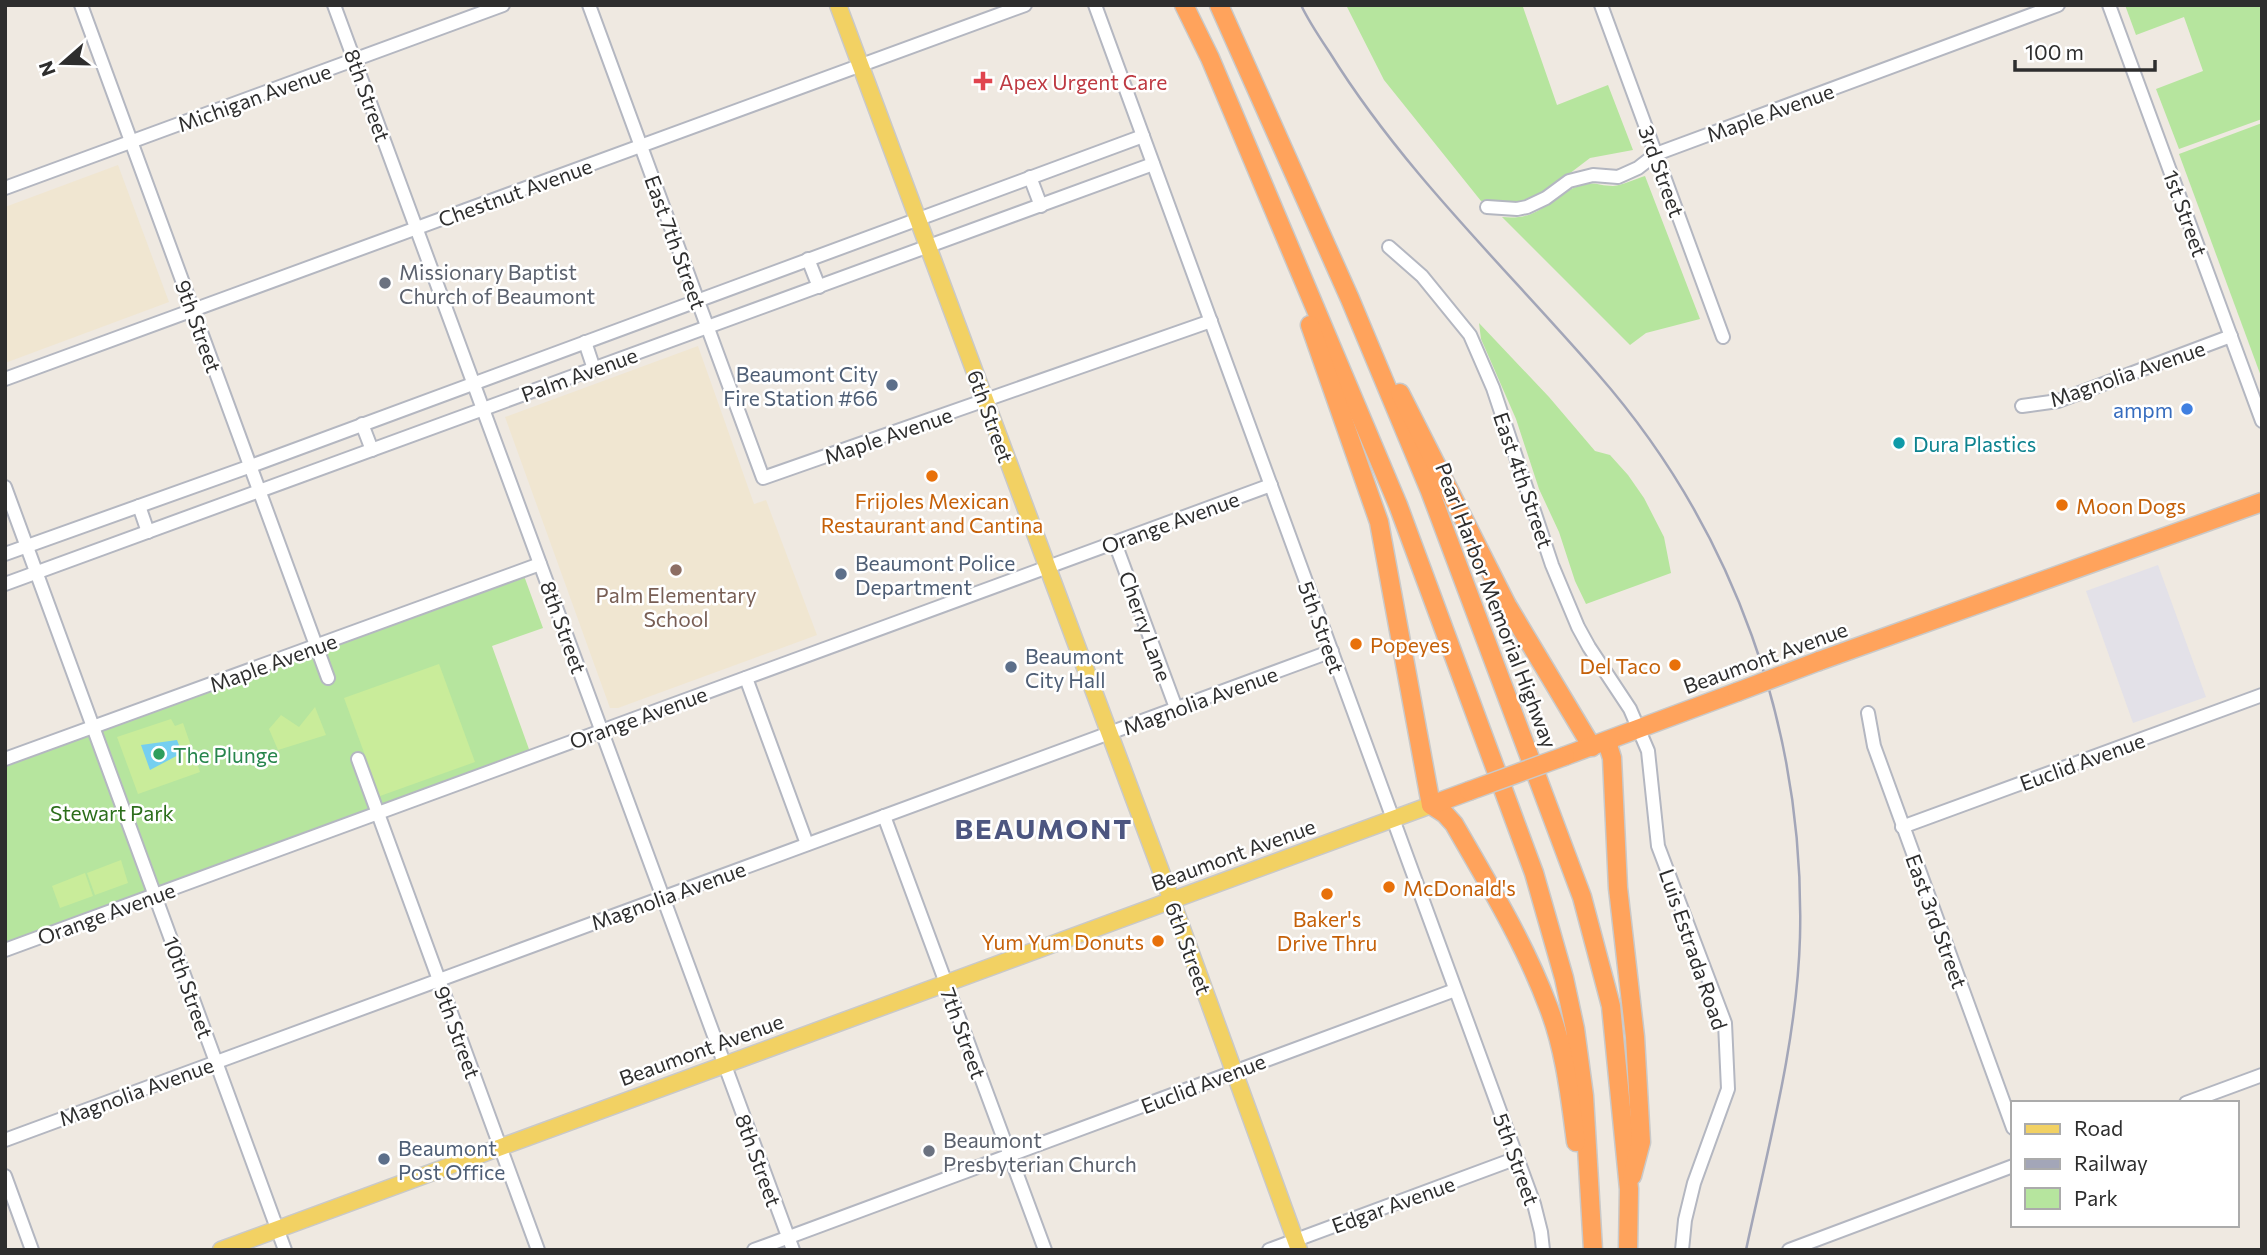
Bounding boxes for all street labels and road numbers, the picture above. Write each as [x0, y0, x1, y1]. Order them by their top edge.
street label: 8th Street [340, 45, 396, 145]
street label: Michigan Avenue [174, 58, 334, 136]
street label: Maple Avenue [1703, 77, 1837, 147]
street label: 3rd Street [1634, 122, 1690, 220]
street label: Chestnut Avenue [435, 153, 595, 231]
street label: 1st Street [2159, 166, 2213, 260]
street label: East 7th Street [640, 172, 712, 312]
street label: 9th Street [171, 276, 227, 376]
street label: Magnolia Avenue [2046, 335, 2208, 411]
street label: Palm Avenue [517, 341, 641, 407]
street label: 6th Street [963, 366, 1019, 466]
street label: Maple Avenue [821, 401, 955, 469]
street label: East 4th Street [1489, 409, 1559, 551]
street label: Pearl Harbor Memorial Highway [1431, 459, 1563, 751]
street label: Orange Avenue [1098, 486, 1242, 558]
street label: Cherry Lane [1115, 568, 1177, 684]
street label: 8th Street [536, 577, 592, 677]
street label: 5th Street [1294, 578, 1350, 676]
street label: Beaumont Avenue [1679, 616, 1851, 698]
street label: Maple Avenue [206, 627, 340, 697]
street label: Magnolia Avenue [1119, 660, 1281, 740]
street label: Orange Avenue [566, 681, 710, 753]
street label: Euclid Avenue [2016, 727, 2148, 795]
street label: Beaumont Avenue [1147, 813, 1319, 895]
street label: East 3rd Street [1901, 850, 1973, 992]
street label: Magnolia Avenue [587, 855, 749, 935]
street label: Luis Estrada Road [1655, 865, 1733, 1033]
street label: Orange Avenue [34, 877, 178, 949]
street label: 6th Street [1161, 898, 1217, 998]
street label: 10th Street [159, 933, 219, 1041]
street label: 9th Street [430, 982, 486, 1082]
street label: 7th Street [936, 984, 992, 1082]
street label: Beaumont Avenue [615, 1008, 787, 1090]
street label: Euclid Avenue [1137, 1048, 1269, 1118]
street label: Magnolia Avenue [55, 1051, 217, 1131]
street label: 8th Street [731, 1110, 787, 1210]
street label: 5th Street [1489, 1110, 1545, 1208]
street label: Edgar Avenue [1328, 1170, 1458, 1238]

